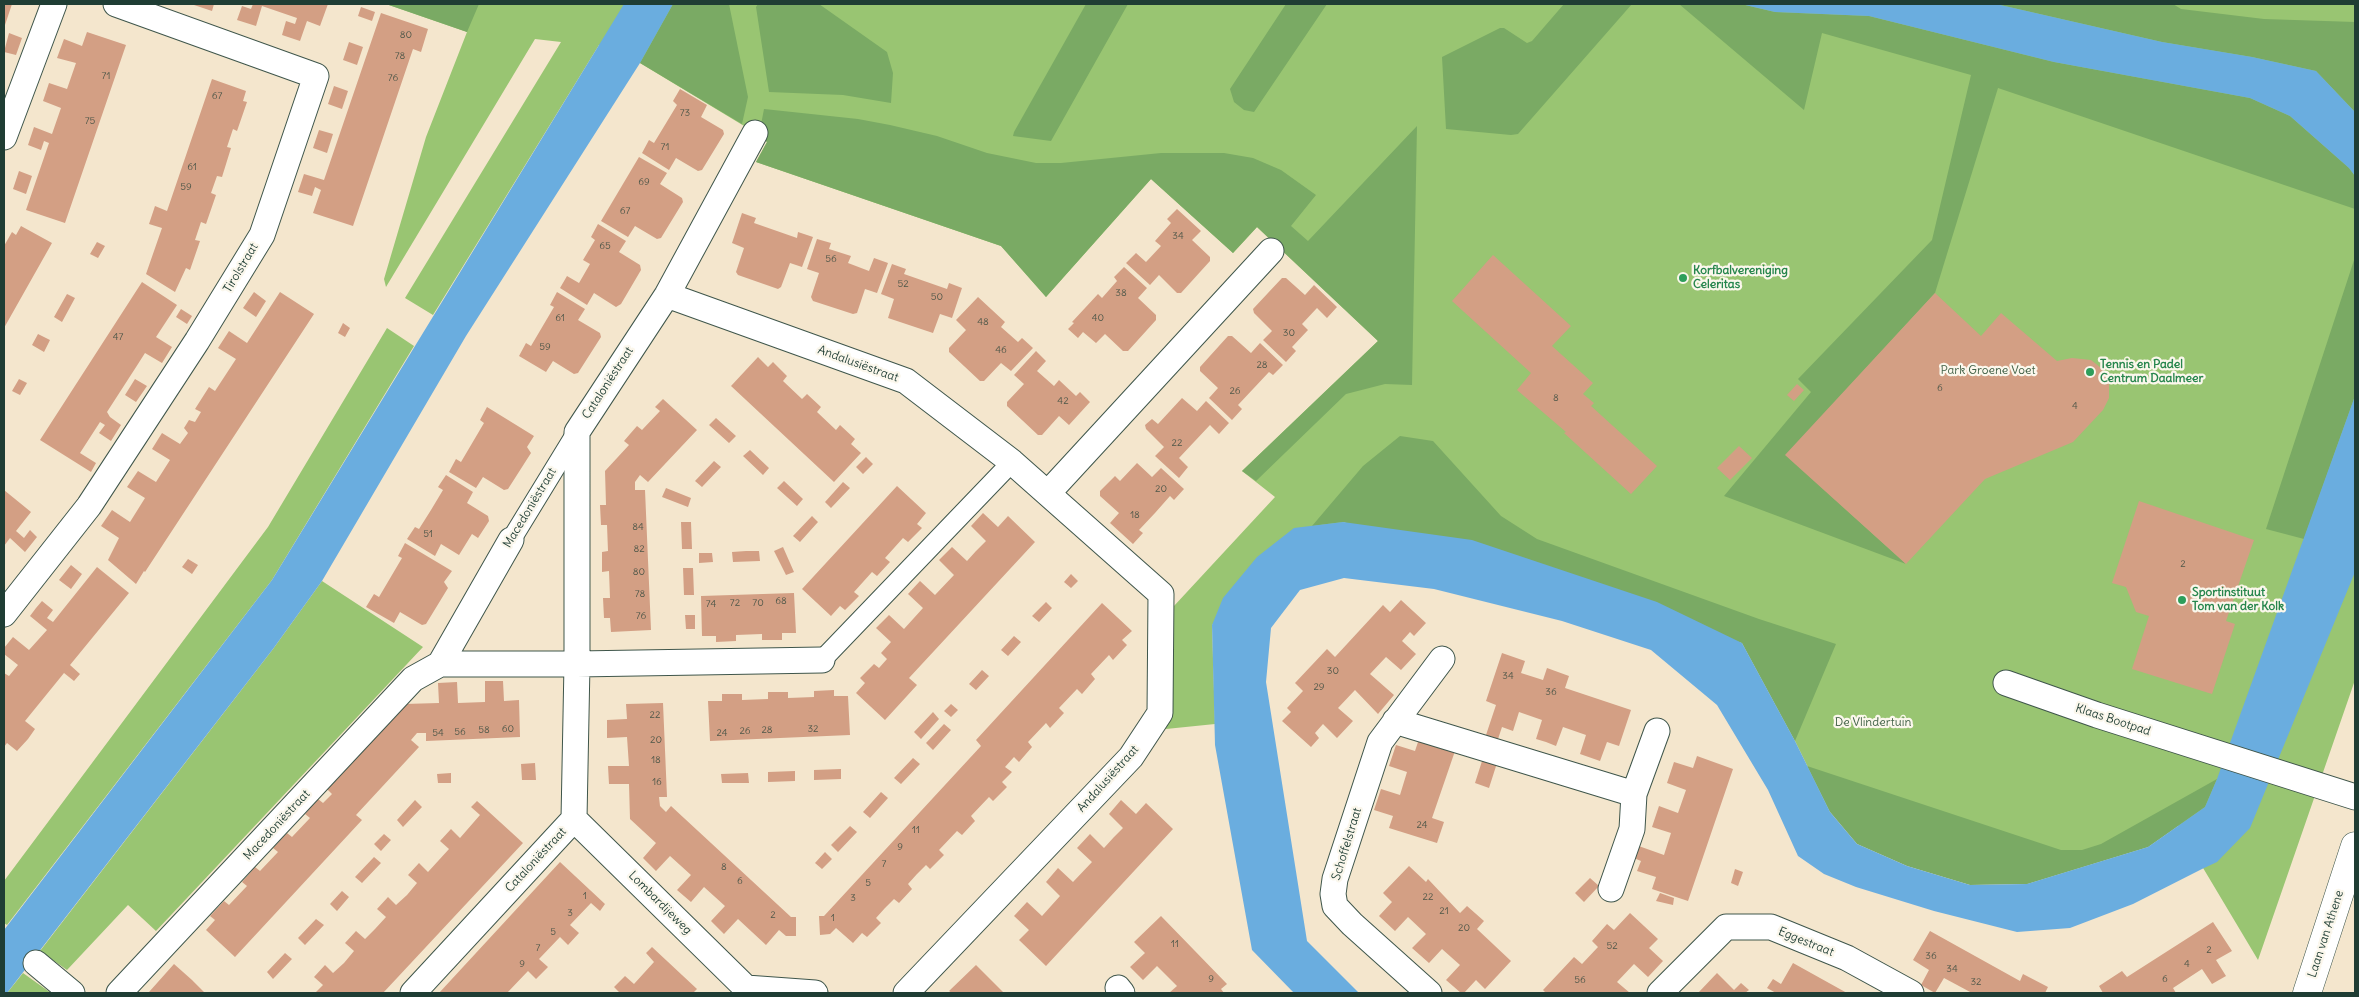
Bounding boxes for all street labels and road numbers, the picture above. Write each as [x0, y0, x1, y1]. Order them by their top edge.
street label: Tirolstraat [221, 241, 261, 295]
street label: Andalusiëstraat [816, 343, 900, 385]
street label: Cataloniëstraat [579, 344, 637, 422]
street label: Macedoniëstraat [500, 465, 560, 551]
street label: Klaas Bootpad [2074, 701, 2152, 739]
street label: Andalusiëstraat [1074, 743, 1142, 815]
street label: Macedoniëstraat [241, 787, 313, 863]
street label: Schoffelstraat [1329, 806, 1365, 882]
street label: Cataloniëstraat [502, 825, 570, 895]
street label: Lombardijeweg [625, 868, 695, 938]
street label: Laan van Athene [2305, 889, 2347, 979]
street label: Eggestraat [1776, 924, 1836, 960]

